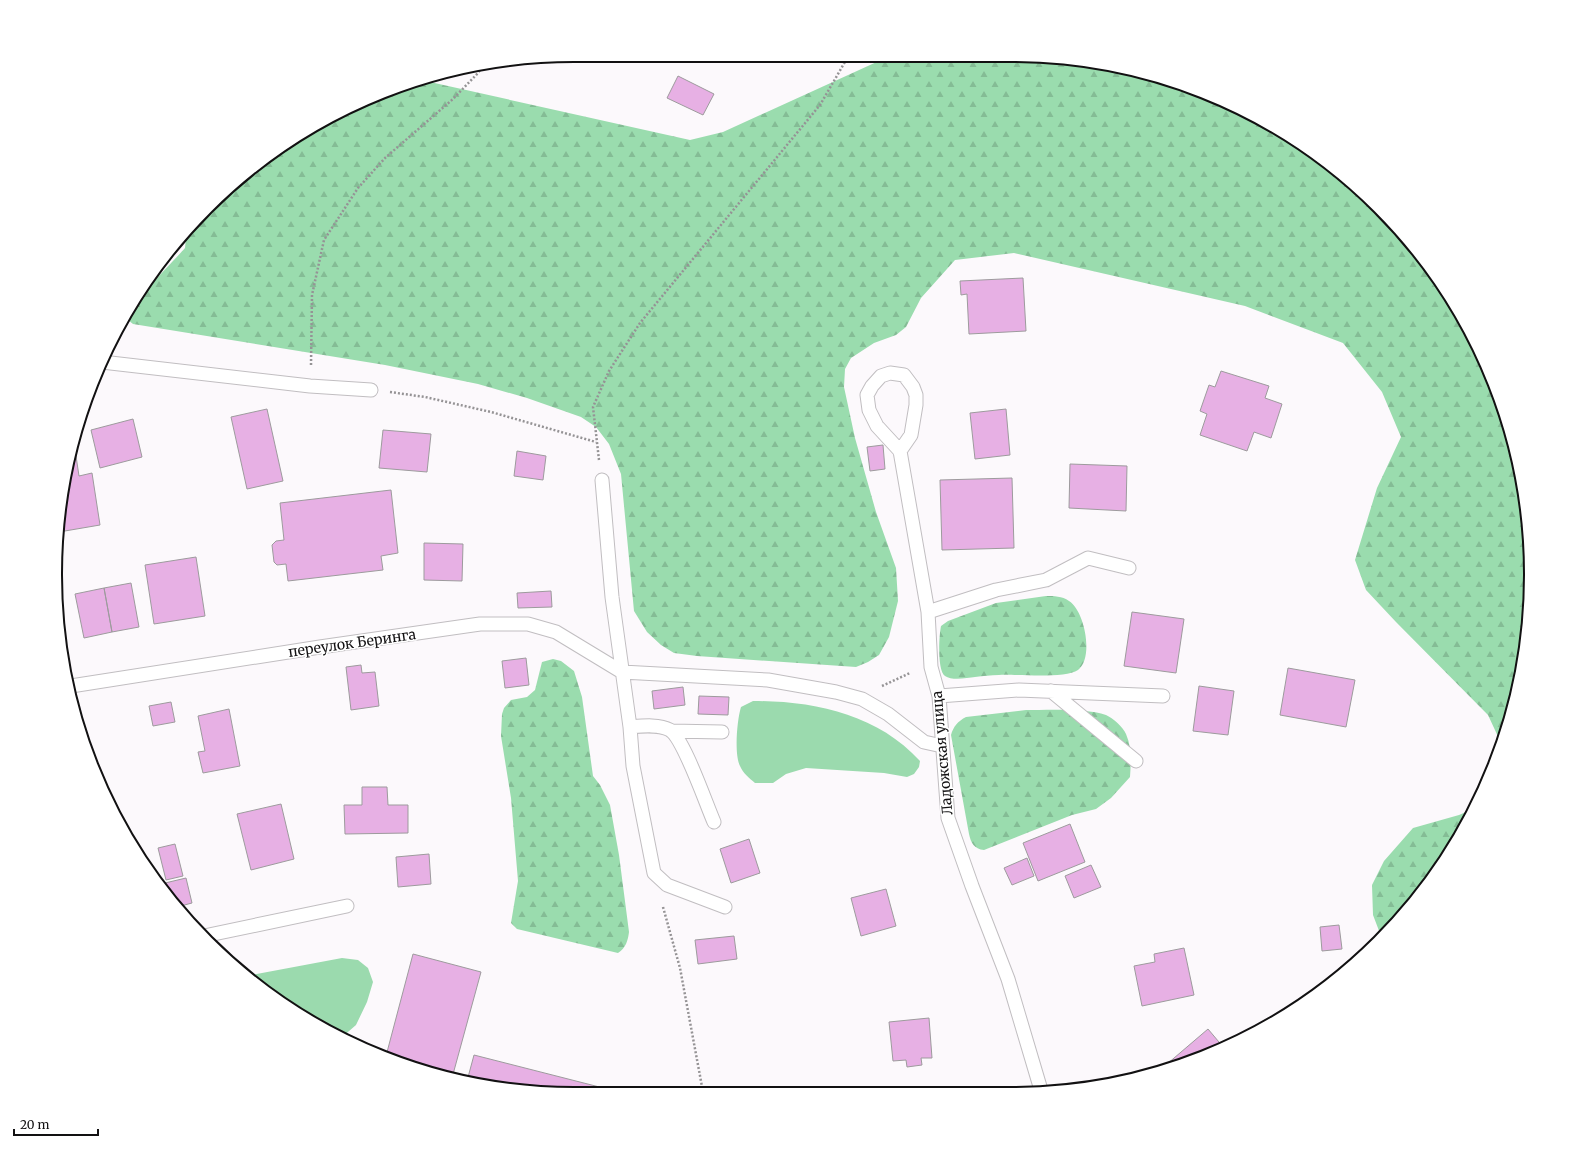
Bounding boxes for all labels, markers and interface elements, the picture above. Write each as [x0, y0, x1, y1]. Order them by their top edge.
street label: переулок Беринга [287, 625, 417, 661]
street label: Ладожская улица [928, 690, 956, 816]
scale bar [14, 1111, 98, 1137]
text: 20 m [20, 1117, 49, 1132]

